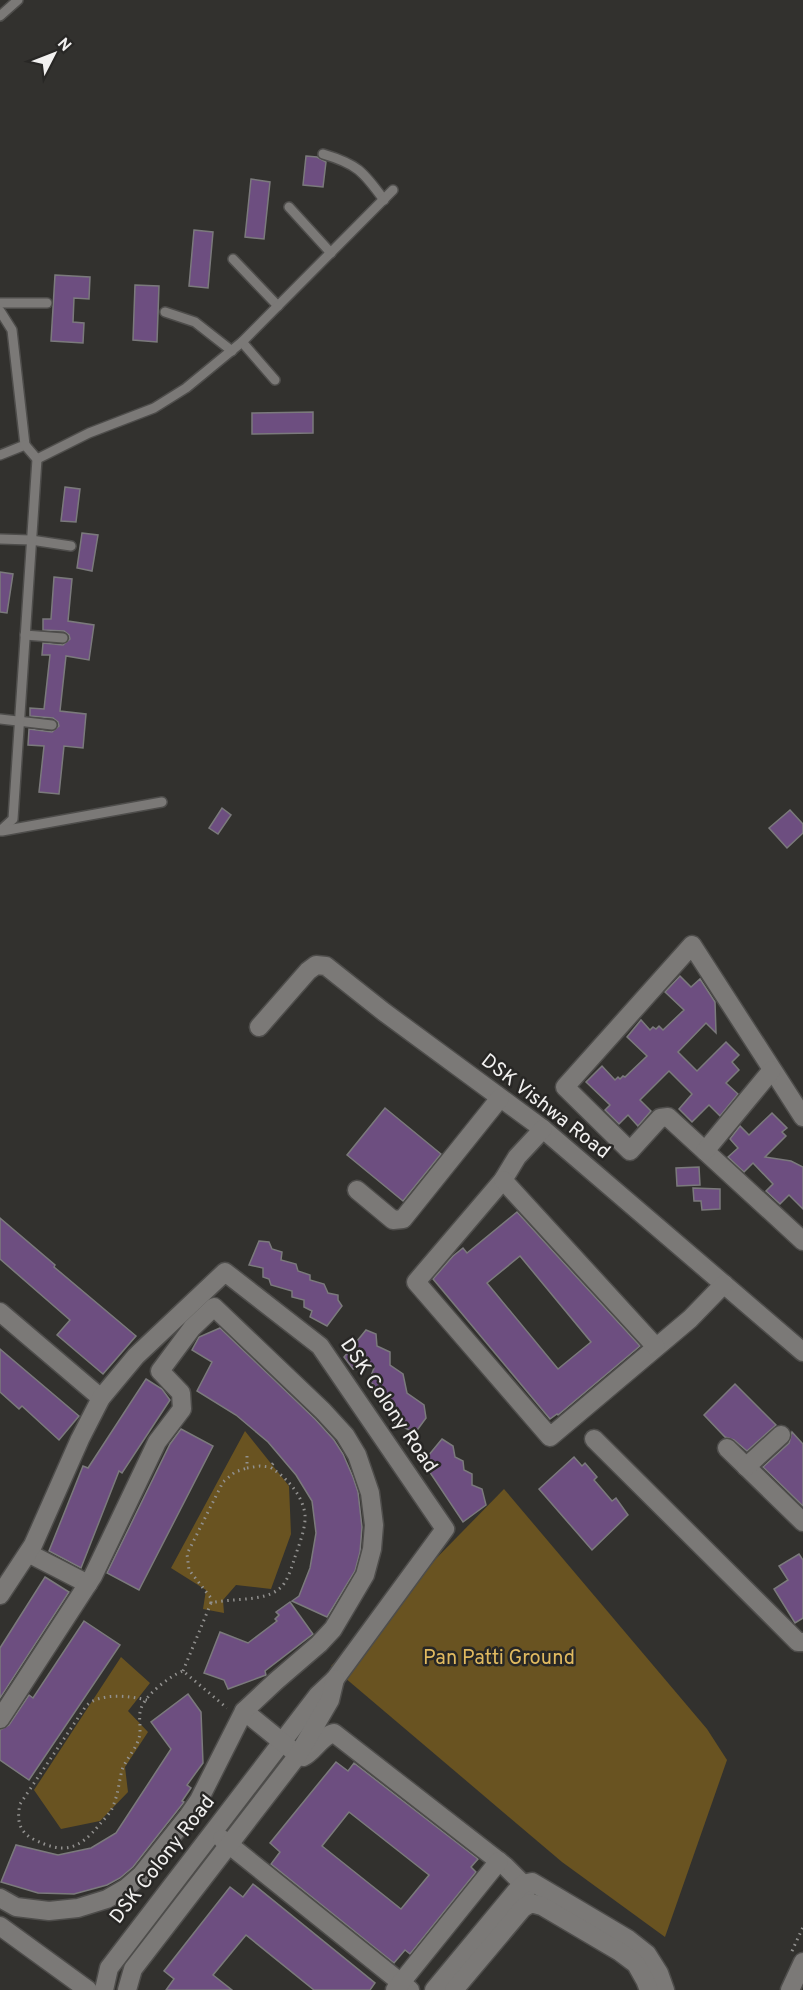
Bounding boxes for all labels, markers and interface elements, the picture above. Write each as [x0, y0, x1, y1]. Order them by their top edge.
north arrow [24, 24, 84, 84]
text: N [52, 34, 75, 56]
street label: DSK Vishwa Road [475, 1048, 615, 1166]
street label: DSK Colony Road [333, 1334, 443, 1478]
park label: Pan Patti Ground [423, 1646, 575, 1672]
street label: DSK Colony Road [104, 1790, 222, 1930]

